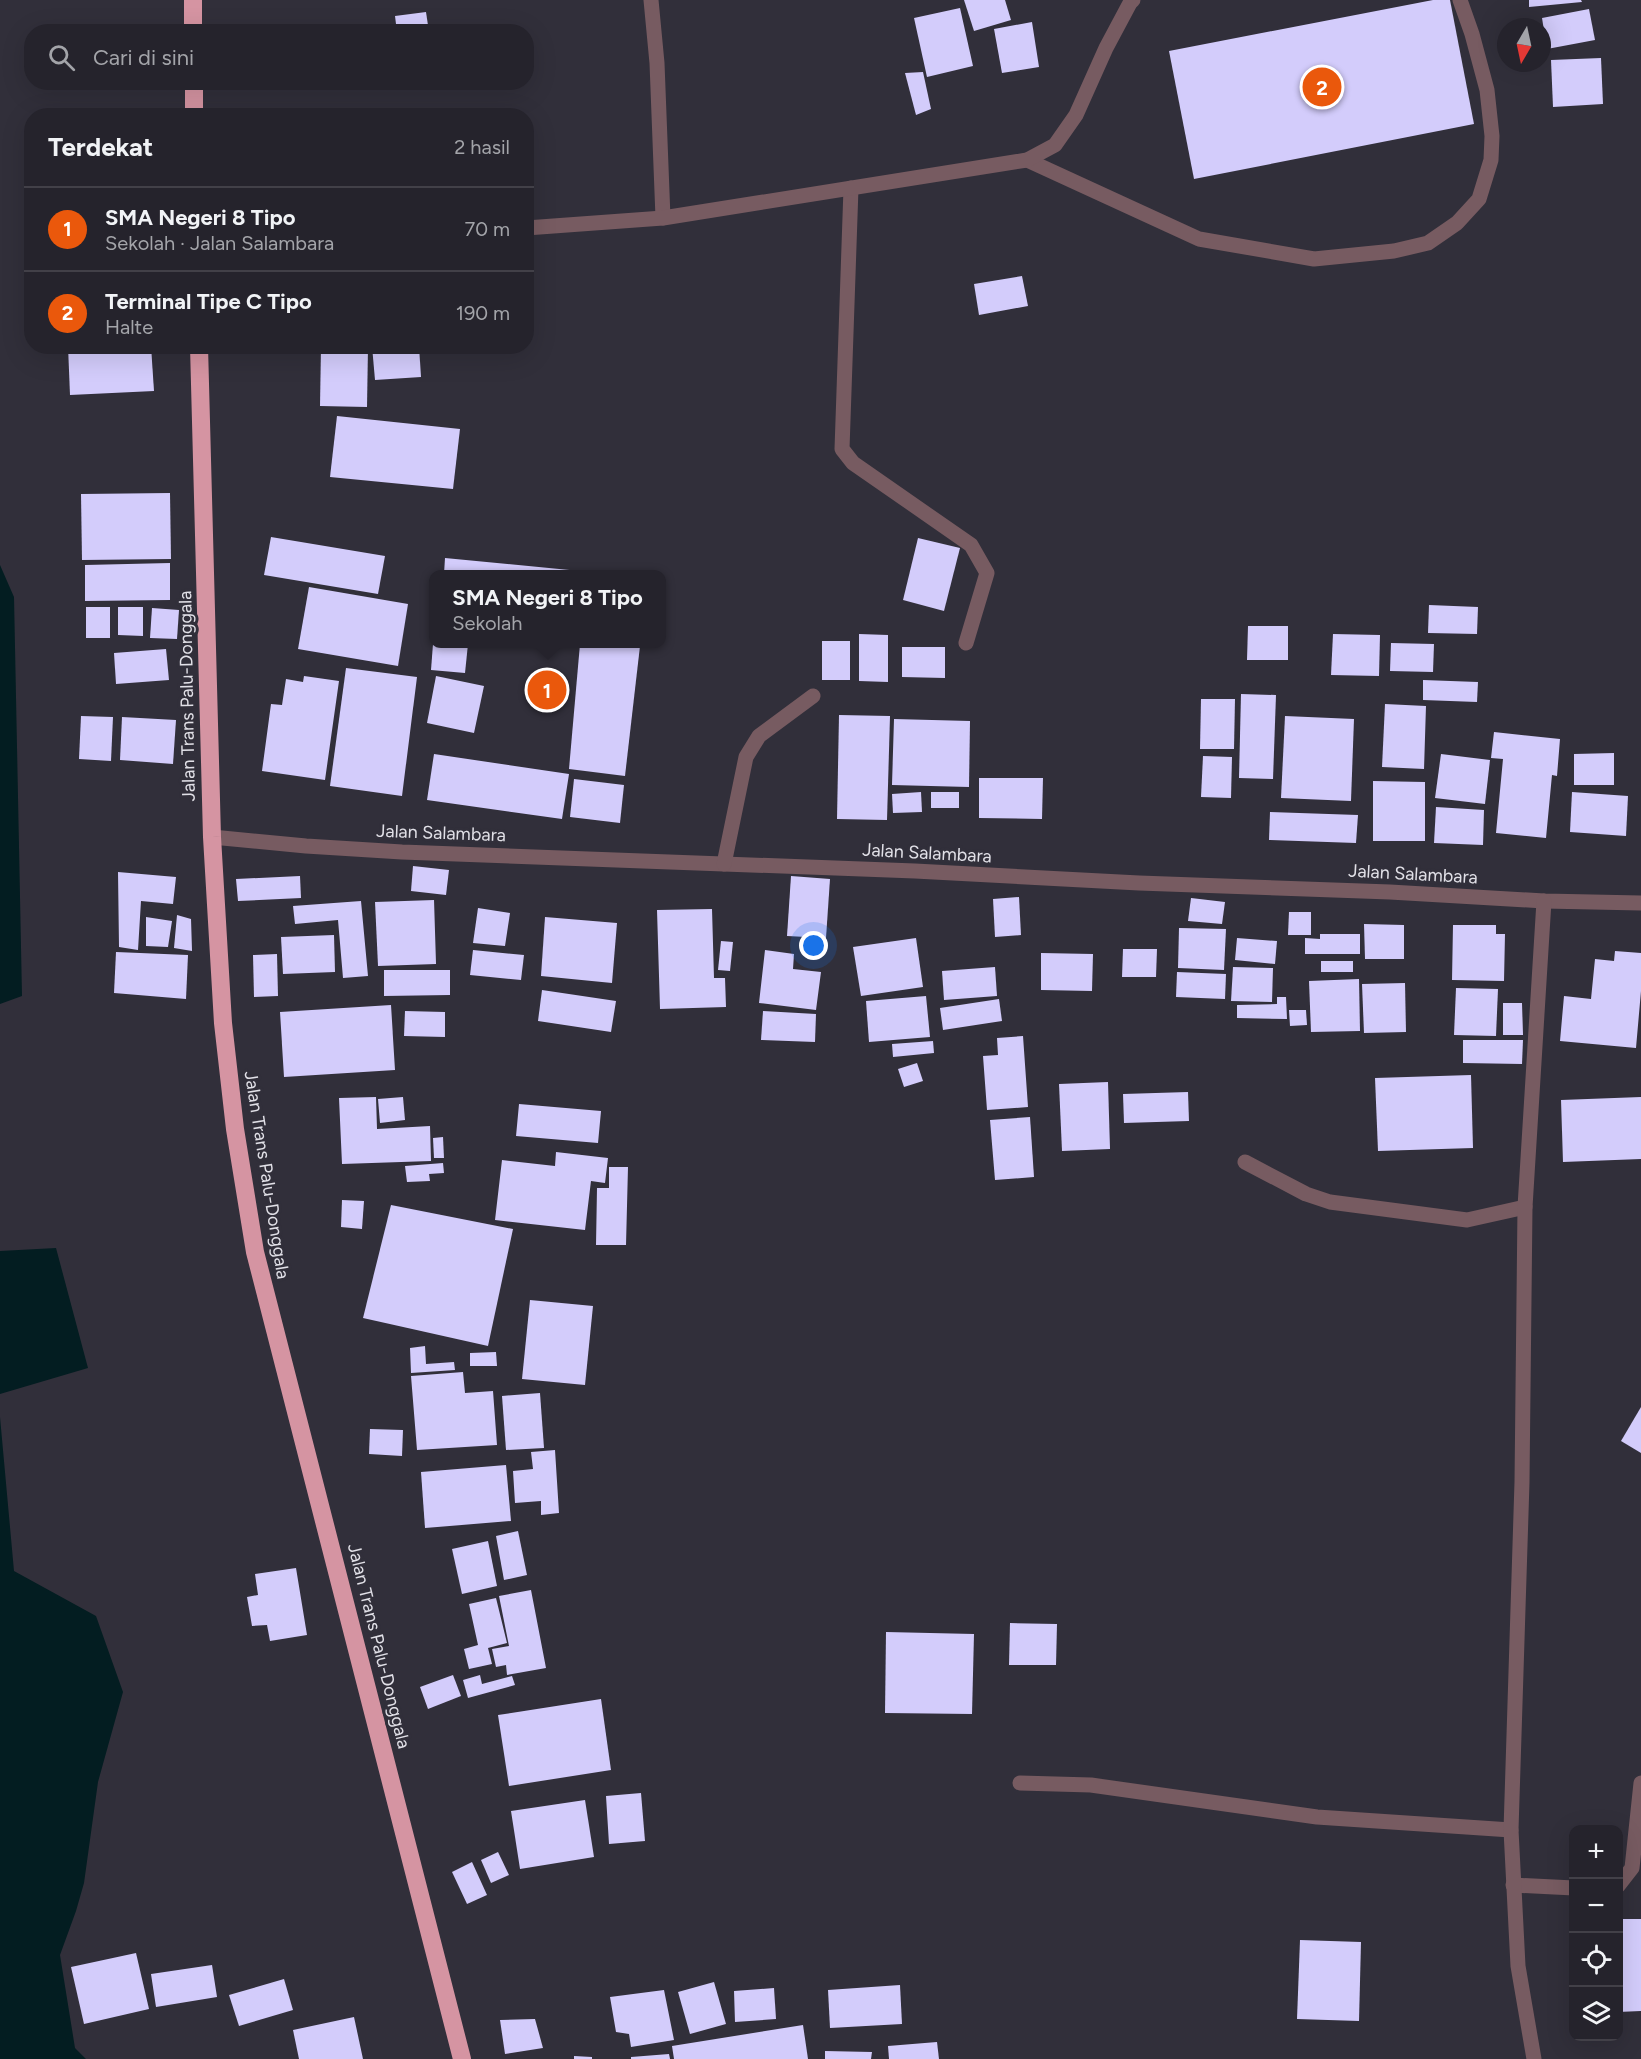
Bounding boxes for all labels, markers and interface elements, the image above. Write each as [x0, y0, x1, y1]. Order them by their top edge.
north arrow [1497, 18, 1551, 72]
search box [24, 24, 534, 90]
icon: search [45, 41, 78, 74]
text: Cari di sini [93, 44, 194, 71]
pin: 2 [1302, 64, 1342, 110]
text: Terdekat [48, 131, 153, 163]
text: 2 hasil [454, 135, 510, 159]
text: SMA Negeri 8 Tipo [105, 204, 295, 231]
text: 1 [63, 217, 72, 241]
text: 70 m [464, 217, 510, 241]
text: Sekolah · Jalan Salambara [105, 231, 334, 255]
text: Terminal Tipe C Tipo [105, 288, 312, 315]
text: 2 [62, 301, 73, 325]
text: 190 m [456, 301, 510, 325]
text: Halte [105, 315, 153, 339]
popup [429, 570, 666, 648]
text: SMA Negeri 8 Tipo [452, 584, 643, 611]
street label: Jalan Trans Palu-Donggala [174, 591, 200, 801]
text: Sekolah [452, 611, 522, 635]
pin: 1 [528, 668, 566, 712]
street label: Jalan Salambara [376, 820, 506, 846]
street label: Jalan Salambara [862, 839, 992, 867]
street label: Jalan Salambara [1348, 860, 1478, 888]
your location [799, 931, 828, 960]
street label: Jalan Trans Palu-Donggala [240, 1069, 294, 1281]
street label: Jalan Trans Palu-Donggala [343, 1541, 415, 1751]
map controls [1569, 1825, 1623, 2041]
button: + [1569, 1825, 1623, 1879]
button: − [1569, 1879, 1623, 1933]
button: locate [1569, 1933, 1623, 1987]
button: layers [1569, 1987, 1623, 2041]

